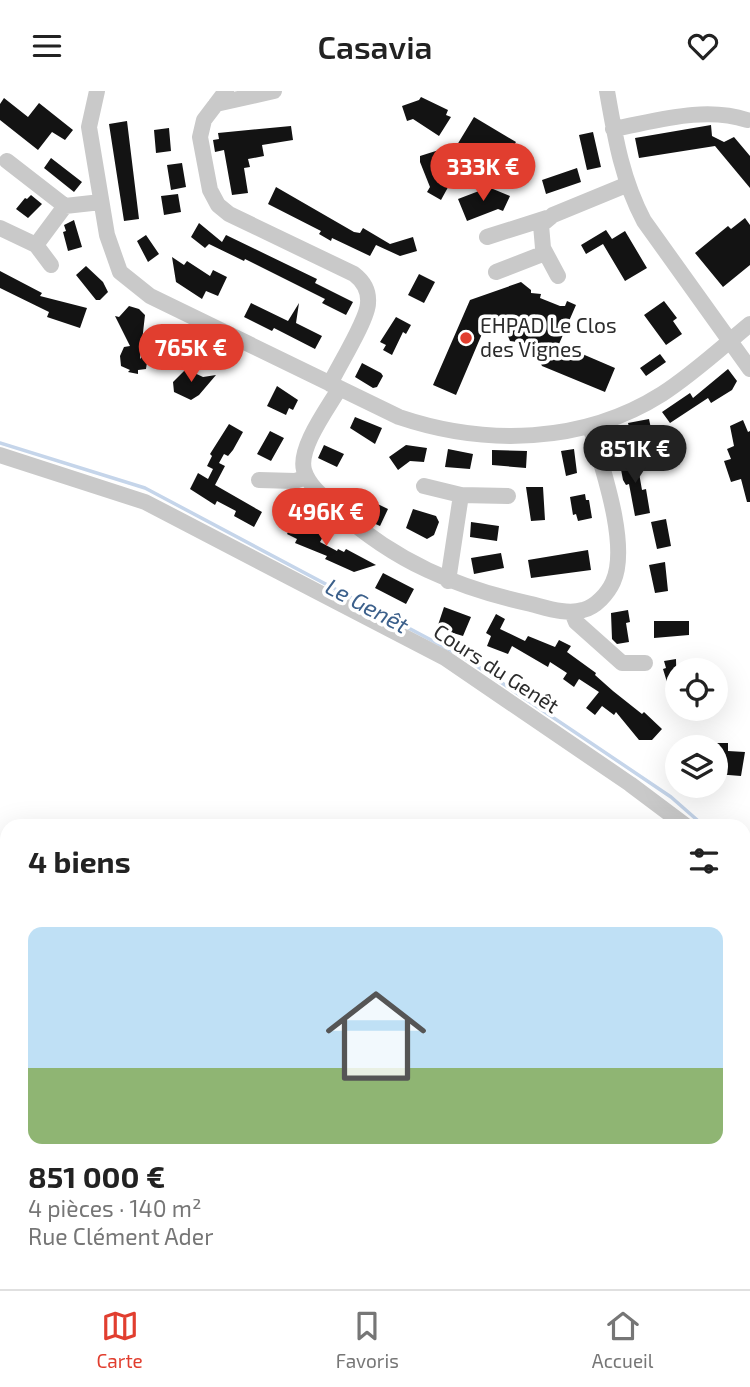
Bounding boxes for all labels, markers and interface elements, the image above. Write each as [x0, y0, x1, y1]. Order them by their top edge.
icon: menu [28, 27, 66, 65]
text: Casavia [317, 27, 433, 65]
icon: heart [684, 27, 722, 65]
pin: 333K € [426, 143, 540, 203]
text: 333K € [446, 152, 520, 180]
place label: EHPAD Le Clos des Vignes [480, 312, 617, 361]
pin: 765K € [134, 324, 248, 384]
marker: EHPAD Le Clos des Vignes [458, 330, 474, 346]
text: 765K € [155, 333, 227, 361]
pin: 851K € [578, 425, 692, 485]
text: 851K € [599, 434, 671, 462]
pin: 496K € [269, 489, 383, 548]
text: 496K € [288, 497, 364, 525]
water label: Le Genêt [321, 572, 414, 639]
street label: Cours du Genêt [430, 618, 564, 718]
map controls [665, 658, 728, 798]
button: locate [665, 658, 728, 721]
button: layers [665, 735, 728, 798]
icon: filters [685, 842, 723, 880]
text: 4 biens [28, 843, 131, 879]
icon: home [313, 973, 439, 1099]
text: 851 000 € [28, 1158, 165, 1194]
text: 4 pièces · 140 m² [28, 1194, 201, 1222]
text: Rue Clément Ader [28, 1222, 213, 1250]
tab: Carte [97, 1307, 143, 1372]
tab: Favoris [336, 1307, 399, 1372]
tab: Accueil [592, 1307, 653, 1372]

